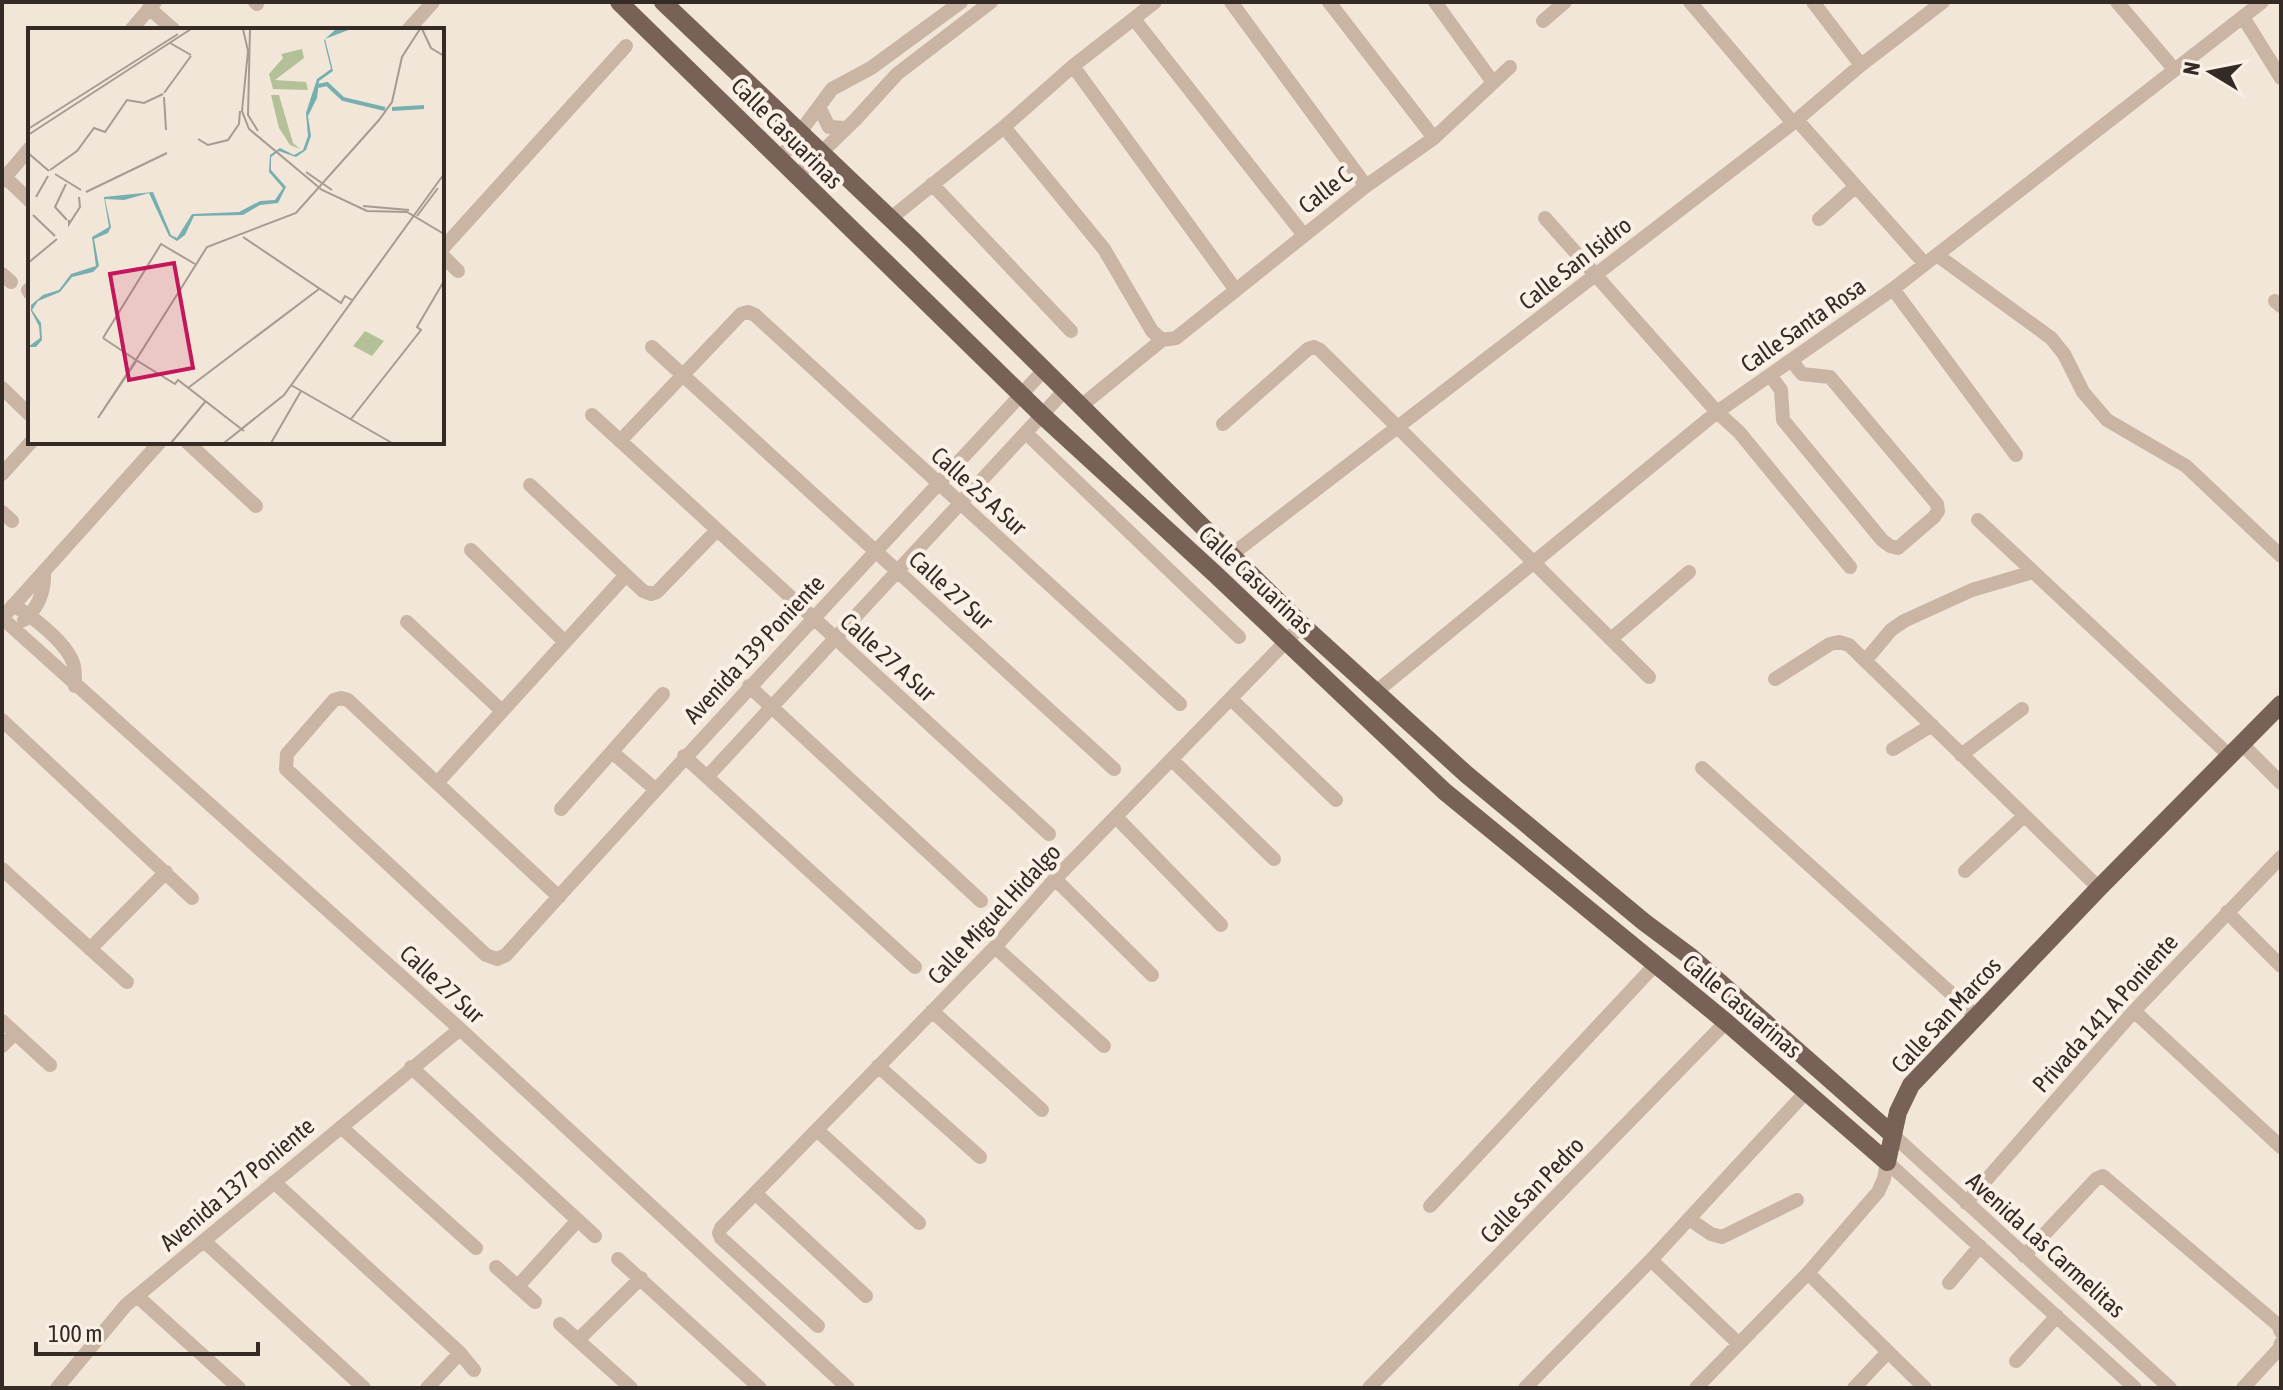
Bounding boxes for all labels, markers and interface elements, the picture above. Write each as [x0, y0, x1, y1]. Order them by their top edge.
inset map [28, 28, 444, 444]
north arrow [2171, 32, 2251, 112]
text: N [2177, 60, 2205, 77]
street label: Calle Casuarinas [726, 72, 848, 194]
street label: Calle C [1293, 161, 1357, 219]
street label: Calle San Isidro [1514, 211, 1636, 315]
street label: Calle Santa Rosa [1736, 272, 1870, 378]
street label: Calle 25 A Sur [926, 441, 1033, 541]
street label: Calle Casuarinas [1194, 520, 1318, 640]
street label: Calle 27 Sur [904, 545, 999, 635]
street label: Avenida 139 Poniente [678, 569, 830, 729]
street label: Calle 27 A Sur [835, 607, 942, 707]
street label: Calle Miguel Hidalgo [922, 838, 1066, 990]
street label: Privada 141 A Poniente [2027, 928, 2183, 1098]
street label: Calle 27 Sur [395, 939, 490, 1029]
street label: Calle Casuarinas [1678, 949, 1806, 1063]
street label: Calle San Marcos [1886, 952, 2006, 1078]
street label: Avenida 137 Poniente [155, 1112, 319, 1256]
street label: Calle San Pedro [1475, 1131, 1589, 1249]
street label: Avenida Las Carmelitas [1961, 1167, 2131, 1323]
scale bar [36, 1306, 258, 1356]
text: 100 m [48, 1320, 102, 1347]

